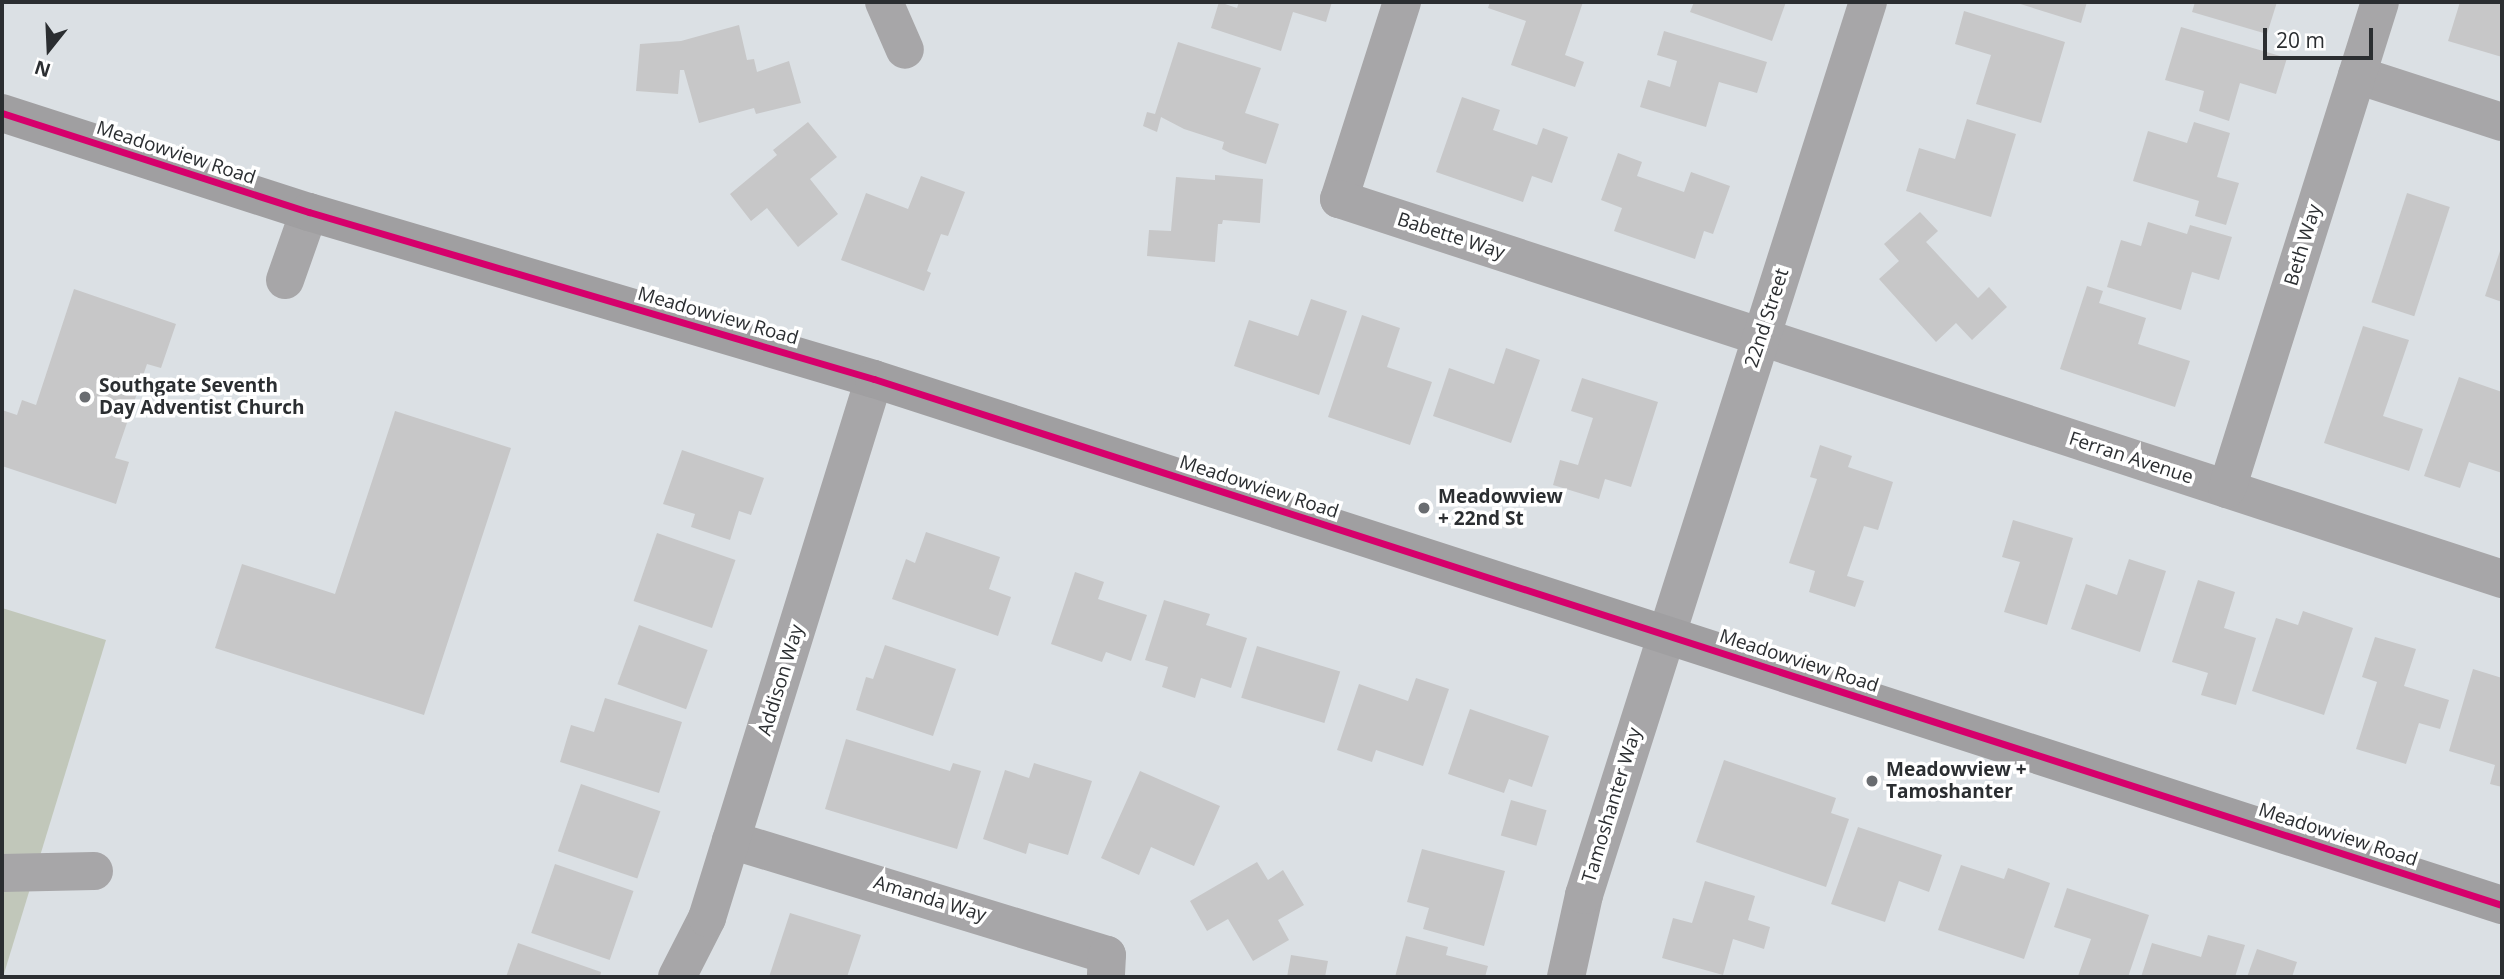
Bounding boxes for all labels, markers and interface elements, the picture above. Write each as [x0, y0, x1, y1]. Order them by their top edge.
north arrow [14, 14, 84, 84]
scale bar [2266, 14, 2376, 58]
text: 20 m [2276, 26, 2325, 54]
text: N [31, 54, 54, 84]
street label: Meadowview Road [94, 117, 258, 189]
street label: Beth Way [2280, 202, 2326, 288]
street label: Babette Way [1394, 208, 1508, 264]
street label: 22nd Street [1740, 265, 1794, 371]
street label: Meadowview Road [635, 282, 801, 350]
place label: Southgate Seventh Day Adventist Church [99, 375, 305, 419]
marker: Southgate Seventh Day Adventist Church [77, 389, 93, 405]
street label: Ferran Avenue [2066, 427, 2196, 489]
street label: Meadowview Road [1177, 451, 1341, 523]
place label: Meadowview + 22nd St [1438, 486, 1563, 530]
marker: Meadowview + 22nd St [1416, 500, 1432, 516]
street label: Addison Way [753, 622, 809, 738]
street label: Meadowview Road [1717, 625, 1881, 697]
street label: Tamoshanter Way [1578, 725, 1646, 885]
place label: Meadowview + Tamoshanter [1886, 759, 2027, 803]
marker: Meadowview + Tamoshanter [1864, 773, 1880, 789]
street label: Meadowview Road [2256, 799, 2420, 871]
street label: Amanda Way [871, 871, 989, 927]

